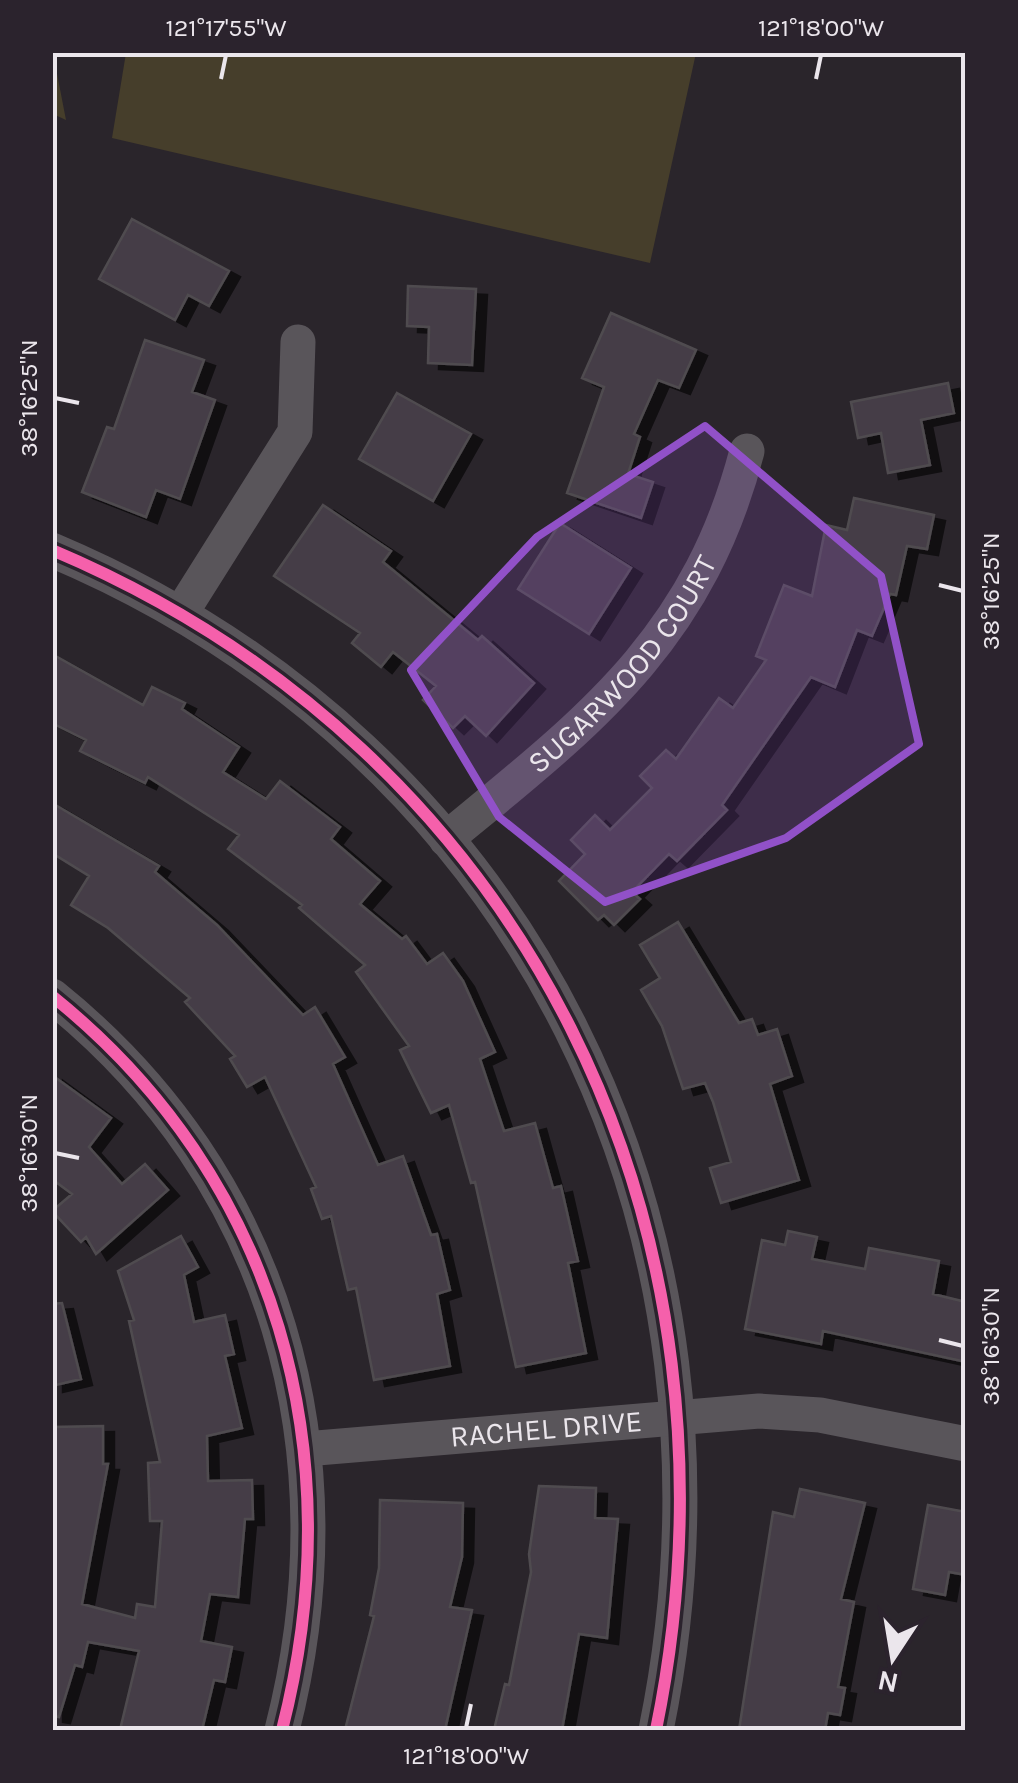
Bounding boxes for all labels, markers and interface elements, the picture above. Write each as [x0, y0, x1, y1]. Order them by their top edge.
text: 121°17'55"W [165, 13, 287, 42]
text: 121°18'00"W [758, 13, 884, 42]
text: 38°16'25"N [14, 339, 43, 457]
text: 38°16'25"N [976, 532, 1005, 650]
street label: SUGARWOOD COURT [521, 550, 724, 781]
text: 38°16'30"N [14, 1094, 43, 1212]
text: 38°16'30"N [976, 1287, 1005, 1405]
street label: RACHEL DRIVE [449, 1403, 644, 1455]
north arrow [843, 1608, 943, 1708]
text: N [875, 1664, 901, 1700]
text: 121°18'00"W [403, 1741, 529, 1770]

